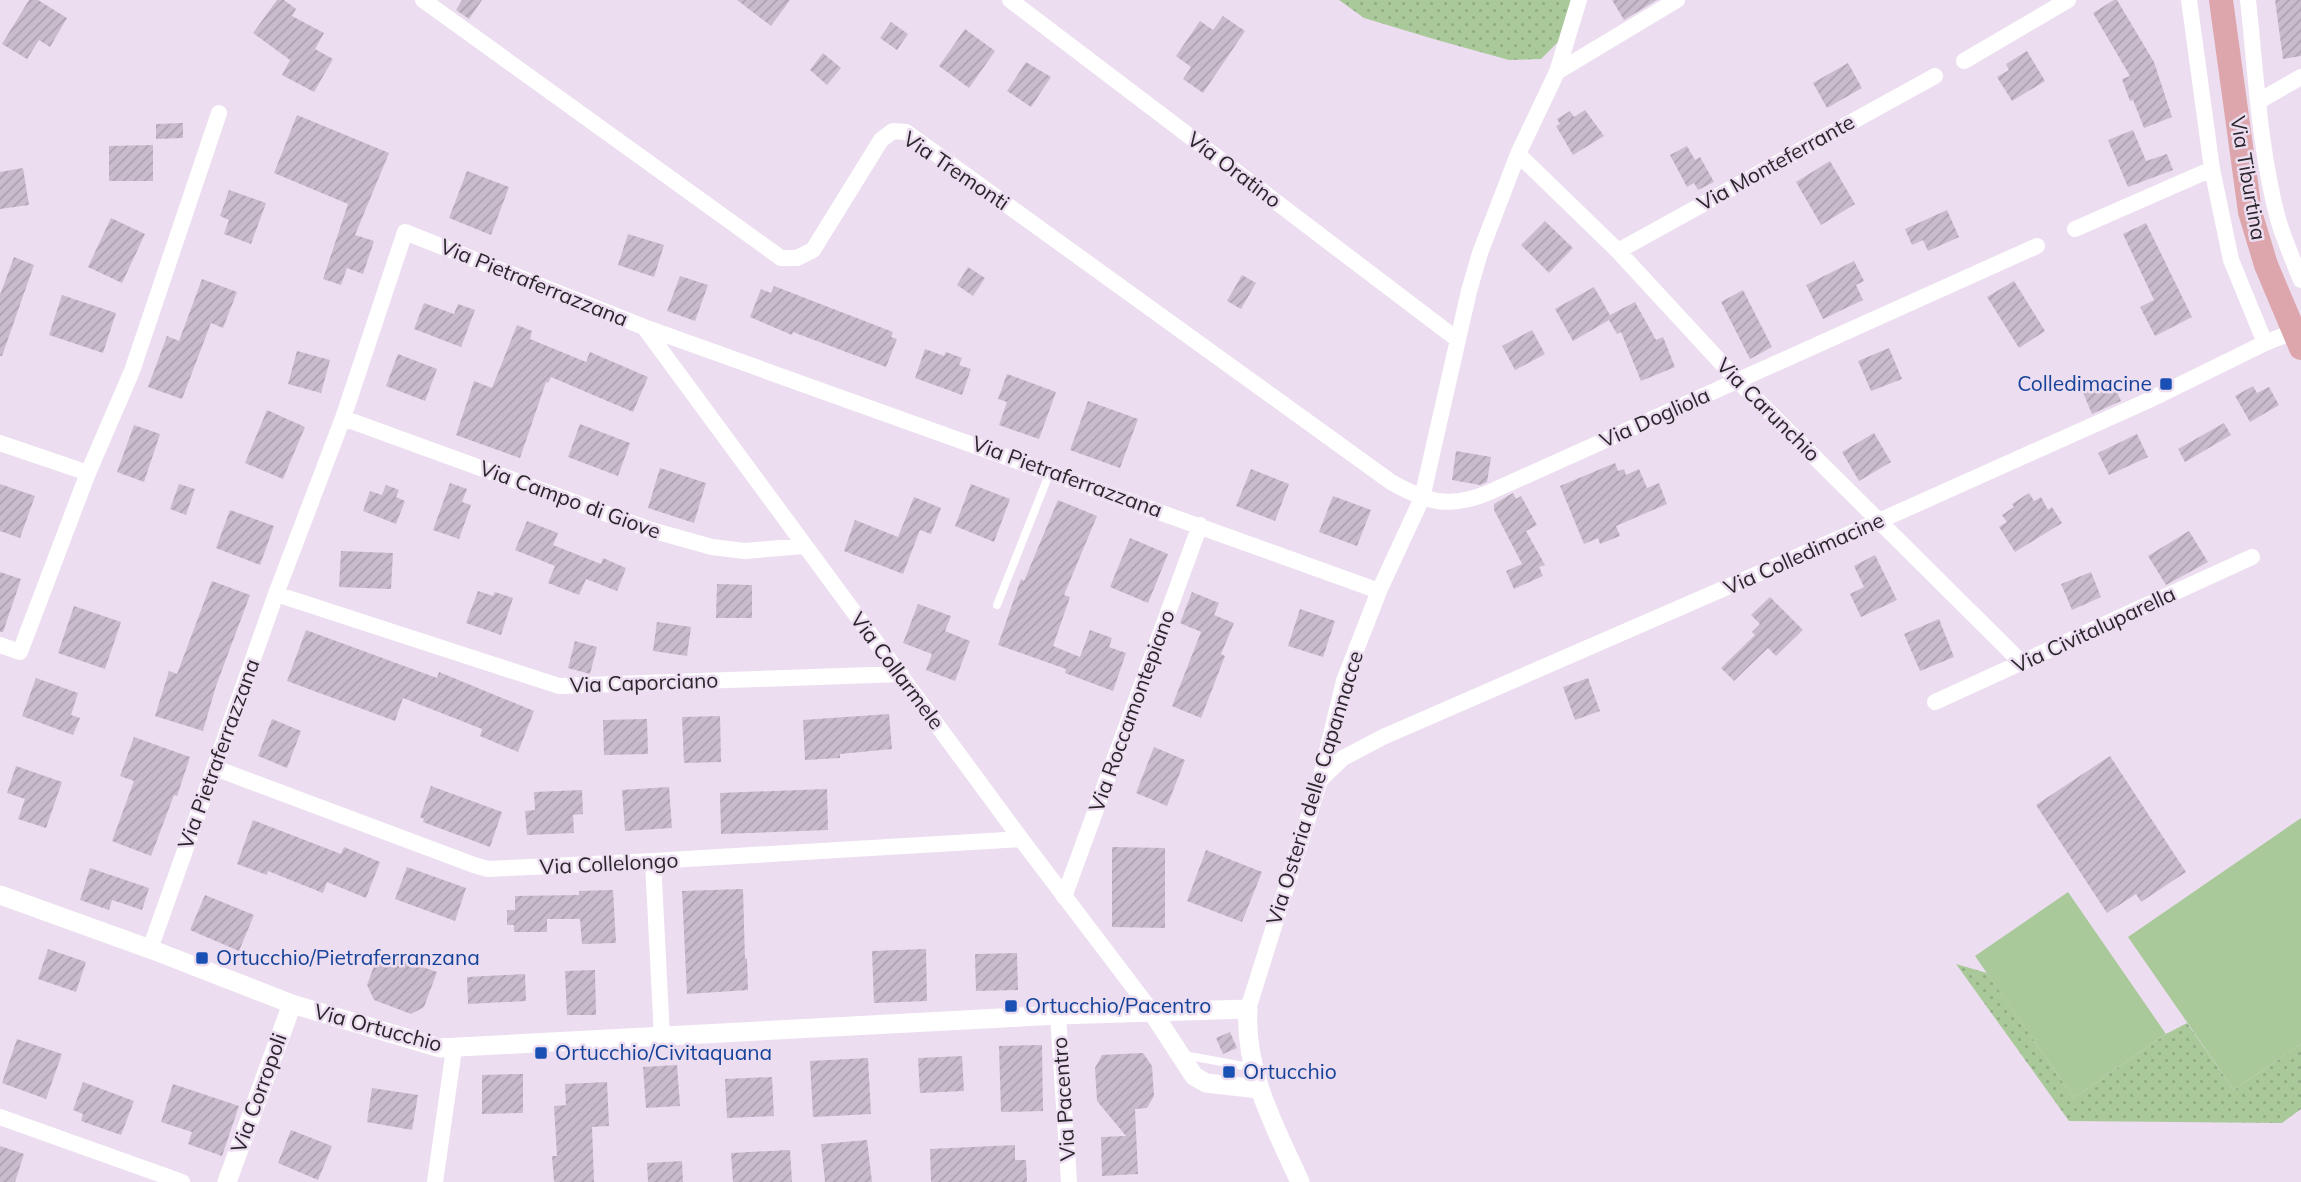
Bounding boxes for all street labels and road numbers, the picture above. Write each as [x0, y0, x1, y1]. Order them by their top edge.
street label: Via Monteferrante [1692, 108, 1859, 216]
street label: Via Tiburtina [2225, 114, 2273, 242]
street label: Via Tremonti [898, 125, 1015, 215]
street label: Via Oratino [1183, 126, 1287, 213]
street label: Via Pietraferrazzana [437, 232, 632, 332]
street label: Via Carunchio [1711, 352, 1826, 467]
street label: Via Dogliola [1596, 381, 1714, 453]
street label: Via Pietraferrazzana [969, 430, 1166, 523]
street label: Via Campo di Giove [476, 454, 664, 544]
street label: Via Colledimacine [1719, 506, 1888, 600]
street label: Via Civitaluparella [2008, 580, 2179, 678]
street label: Via Roccamontepiano [1082, 606, 1180, 815]
street label: Via Collarmele [845, 607, 950, 734]
street label: Via Osteria delle Capannacce [1260, 647, 1368, 928]
street label: Via Pietraferrazzana [172, 655, 265, 852]
street label: Via Caporciano [569, 666, 719, 698]
street label: Via Collelongo [539, 846, 679, 880]
street label: Via Ortucchio [311, 997, 445, 1057]
street label: Via Corropoli [224, 1029, 292, 1156]
street label: Via Pacentro [1046, 1036, 1080, 1162]

